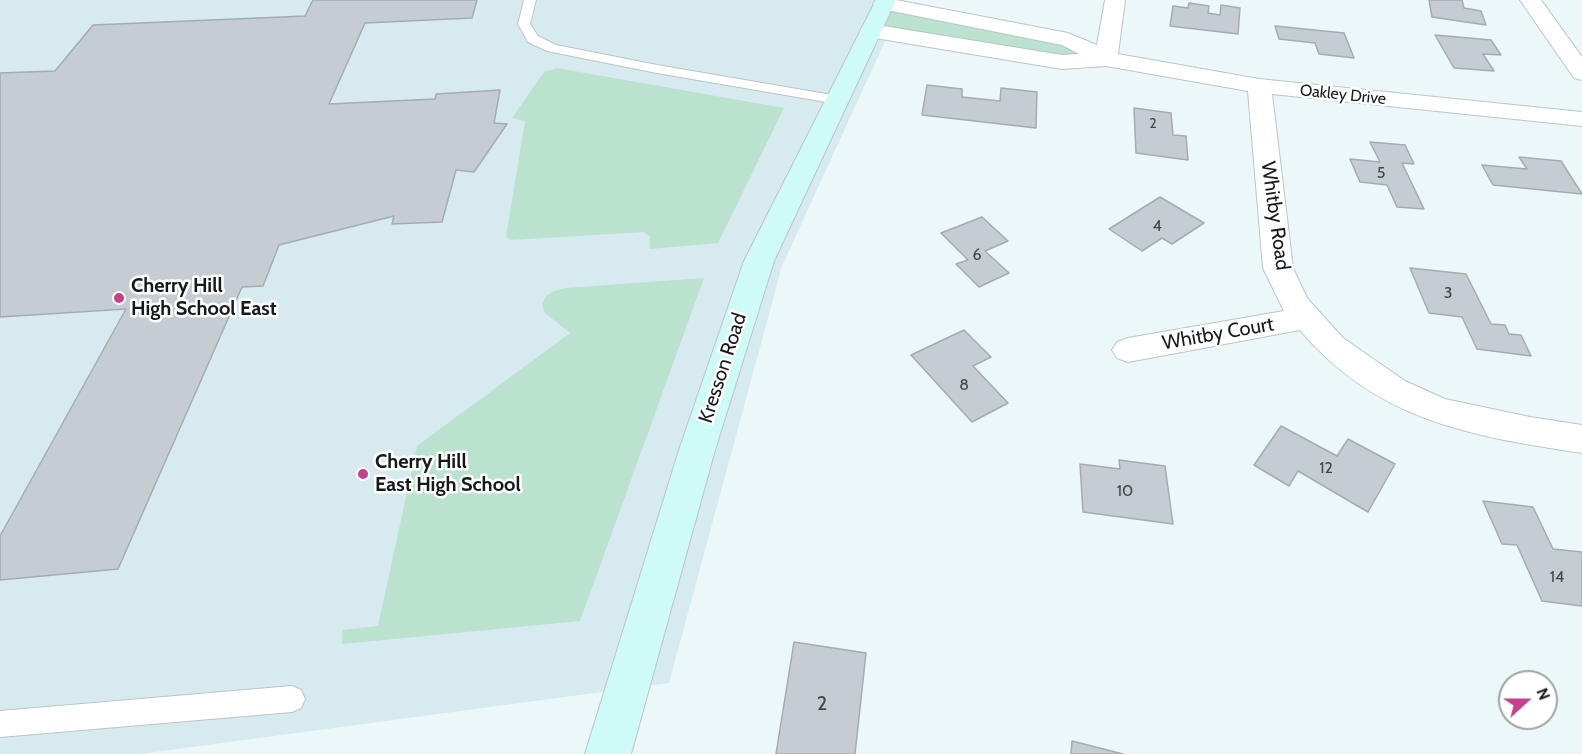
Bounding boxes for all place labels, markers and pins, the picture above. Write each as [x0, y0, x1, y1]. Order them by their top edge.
place label: Cherry Hill High School East [131, 274, 277, 321]
marker: Cherry Hill High School East [112, 291, 126, 305]
place label: Cherry Hill East High School [375, 450, 521, 497]
marker: Cherry Hill East High School [356, 467, 370, 481]

